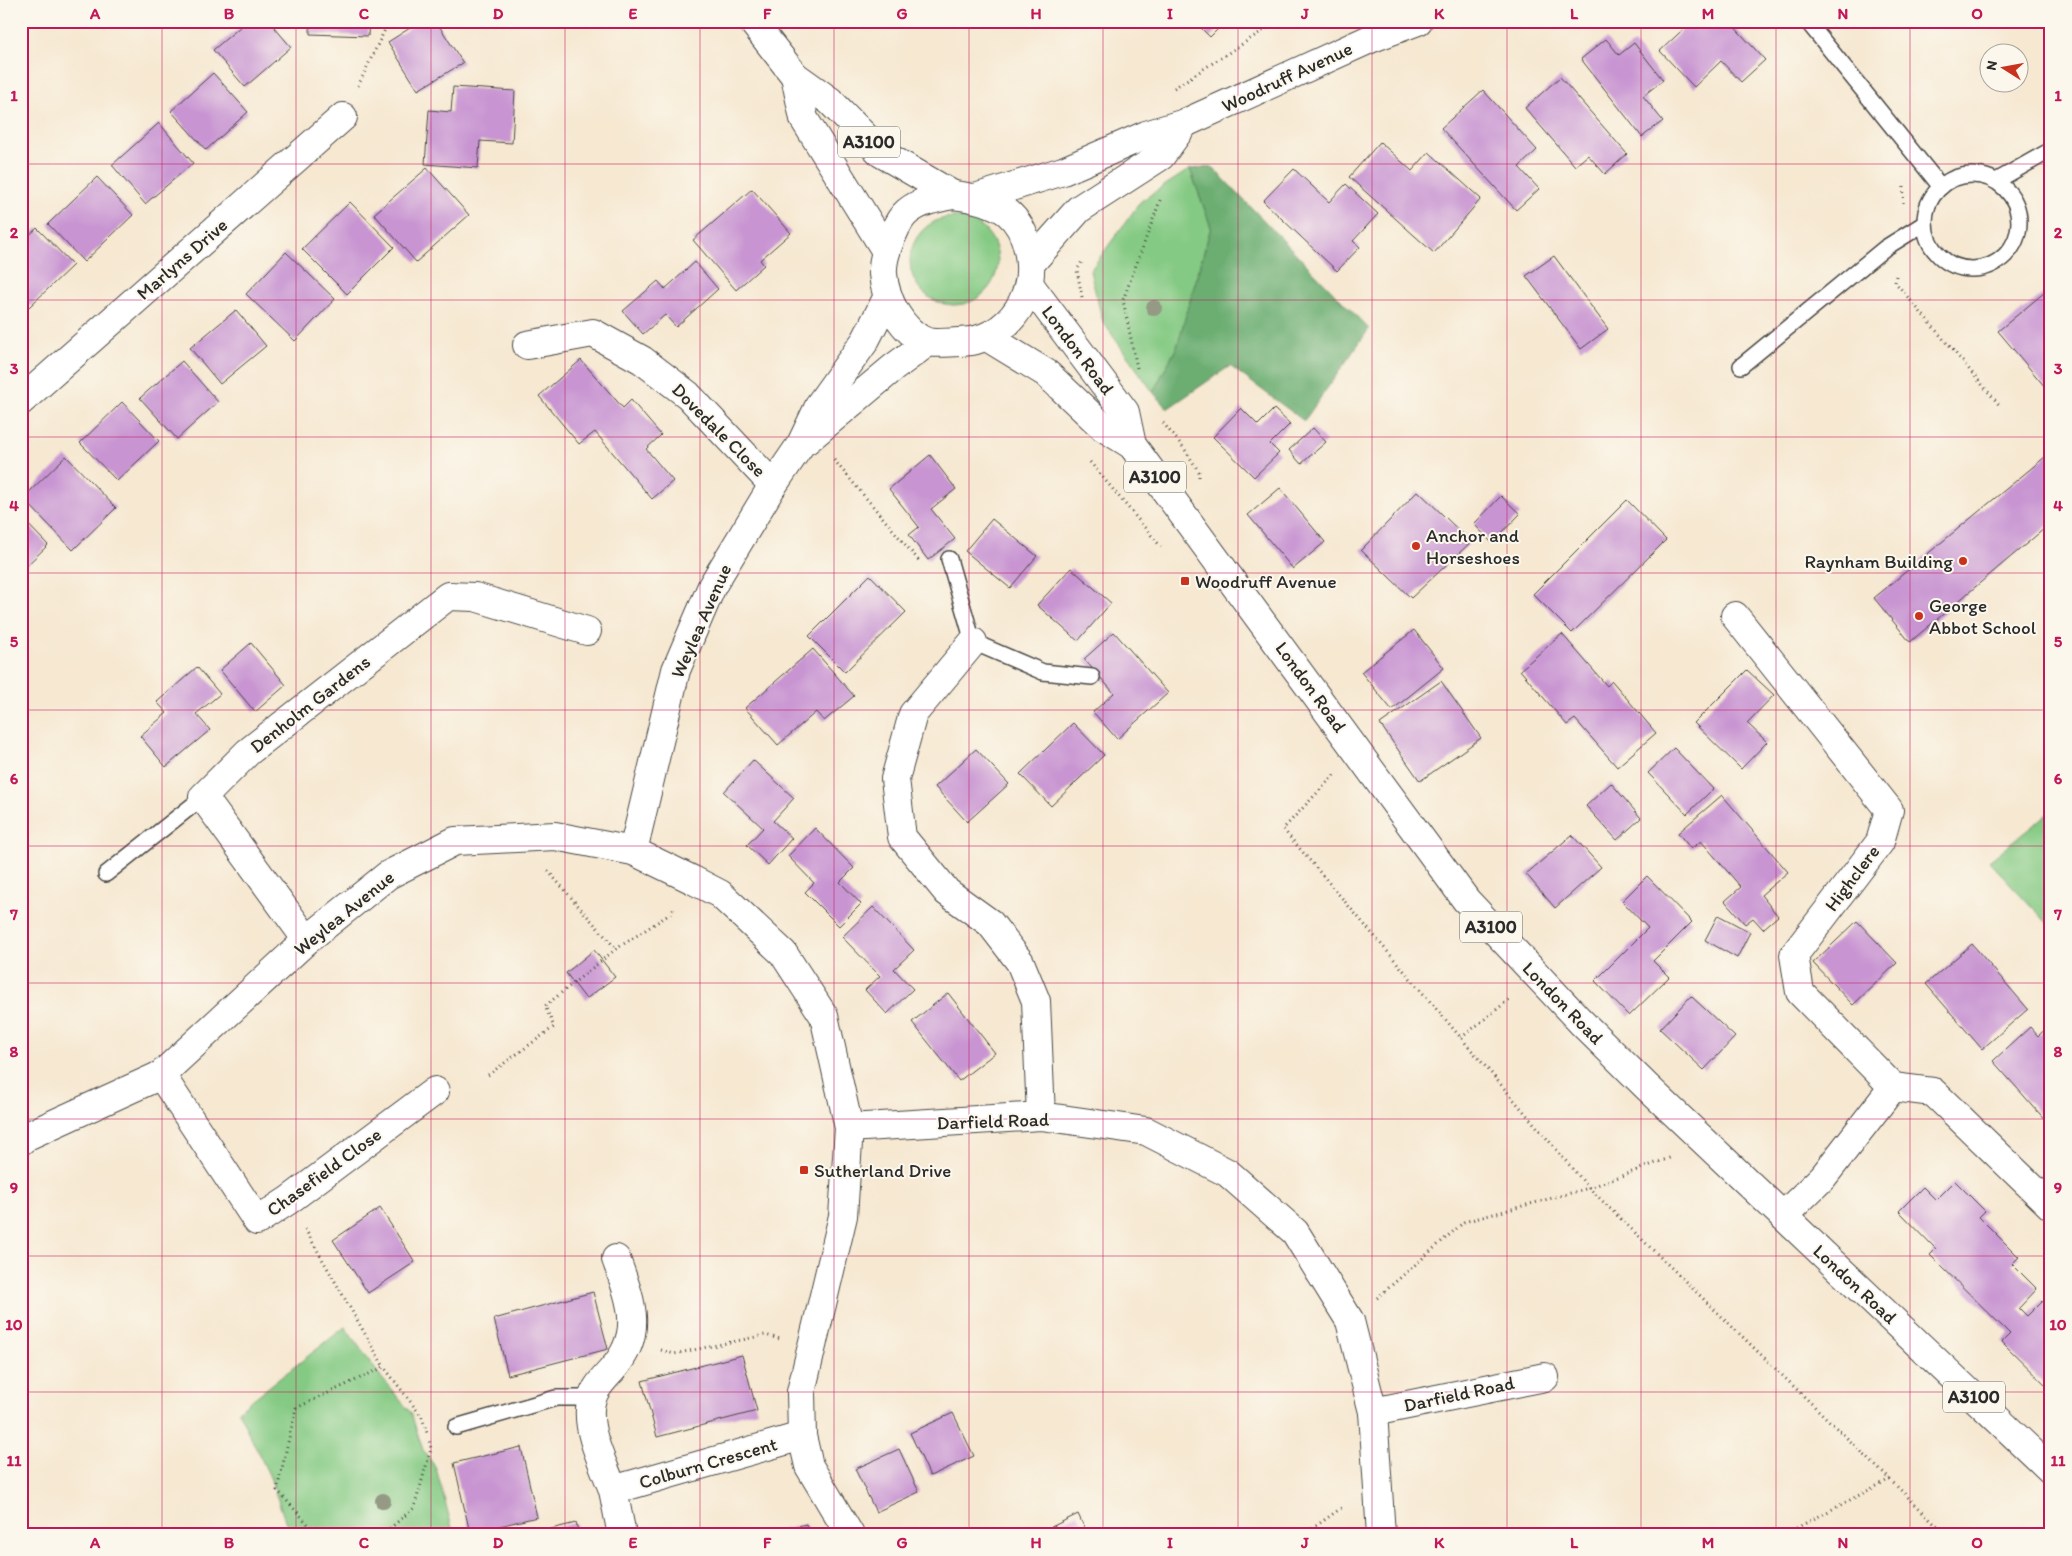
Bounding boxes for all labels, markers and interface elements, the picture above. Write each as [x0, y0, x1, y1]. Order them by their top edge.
text: A [89, 4, 101, 23]
text: B [224, 4, 235, 23]
text: C [359, 4, 370, 23]
text: D [493, 4, 504, 23]
text: E [629, 4, 638, 23]
text: F [763, 4, 772, 23]
text: G [896, 4, 908, 23]
text: H [1030, 4, 1042, 23]
text: I [1167, 4, 1173, 23]
text: J [1300, 4, 1309, 23]
text: K [1434, 4, 1445, 23]
text: L [1570, 4, 1579, 23]
text: M [1702, 4, 1714, 23]
text: N [1838, 4, 1848, 23]
text: O [1971, 4, 1983, 23]
street label: Woodruff Avenue [1218, 37, 1356, 117]
north arrow [1980, 42, 2030, 92]
text: N [1982, 59, 2001, 72]
text: 1 [10, 86, 18, 105]
text: 1 [2054, 86, 2062, 105]
road number: A3100 [838, 126, 900, 158]
street label: Marlyns Drive [132, 213, 232, 305]
text: 2 [10, 223, 19, 242]
text: 2 [2054, 223, 2063, 242]
street label: London Road [1037, 301, 1120, 400]
text: 3 [10, 359, 19, 378]
text: 3 [2054, 359, 2063, 378]
street label: Dovedale Close [667, 378, 771, 482]
road number: A3100 [1124, 462, 1186, 492]
text: 4 [9, 496, 19, 515]
text: 4 [2053, 496, 2063, 515]
place label: Anchor and Horseshoes [1426, 524, 1520, 569]
marker: Anchor and Horseshoes [1410, 540, 1422, 552]
place label: Raynham Building [1804, 550, 1953, 573]
marker: Raynham Building [1957, 555, 1969, 567]
street label: Weylea Avenue [666, 560, 736, 682]
place label: Woodruff Avenue [1195, 570, 1337, 593]
marker: Woodruff Avenue [1179, 575, 1191, 587]
place label: George Abbot School [1929, 594, 2037, 639]
marker: George Abbot School [1913, 610, 1925, 622]
text: 5 [10, 632, 19, 651]
text: 5 [2054, 632, 2063, 651]
street label: London Road [1270, 637, 1352, 737]
street label: Denholm Gardens [245, 650, 375, 758]
text: 6 [10, 769, 19, 788]
text: 6 [2054, 769, 2063, 788]
street label: Highclere [1820, 840, 1884, 916]
street label: Weylea Avenue [289, 866, 399, 960]
text: 7 [9, 905, 18, 924]
text: 7 [2053, 905, 2062, 924]
road number: A3100 [1460, 912, 1522, 942]
street label: London Road [1518, 957, 1609, 1050]
text: 8 [10, 1042, 19, 1061]
text: 8 [2054, 1042, 2063, 1061]
street label: Darfield Road [936, 1108, 1050, 1134]
street label: Chasefield Close [262, 1123, 386, 1221]
place label: Sutherland Drive [814, 1159, 951, 1182]
marker: Sutherland Drive [798, 1164, 810, 1176]
text: 9 [10, 1178, 18, 1197]
text: 9 [2054, 1178, 2062, 1197]
street label: London Road [1808, 1239, 1902, 1329]
text: 10 [5, 1315, 23, 1334]
text: 10 [2049, 1315, 2067, 1334]
street label: Darfield Road [1402, 1371, 1517, 1417]
road number: A3100 [1943, 1381, 2005, 1412]
street label: Colburn Crescent [636, 1432, 780, 1494]
text: 11 [7, 1451, 22, 1470]
text: 11 [2051, 1451, 2066, 1470]
text: A [89, 1533, 101, 1552]
text: B [224, 1533, 235, 1552]
text: C [359, 1533, 370, 1552]
text: D [493, 1533, 504, 1552]
text: E [629, 1533, 638, 1552]
text: F [763, 1533, 772, 1552]
text: G [896, 1533, 908, 1552]
text: H [1030, 1533, 1042, 1552]
text: I [1167, 1533, 1173, 1552]
text: J [1300, 1533, 1309, 1552]
text: K [1434, 1533, 1445, 1552]
text: L [1570, 1533, 1579, 1552]
text: M [1702, 1533, 1714, 1552]
text: N [1838, 1533, 1848, 1552]
text: O [1971, 1533, 1983, 1552]

